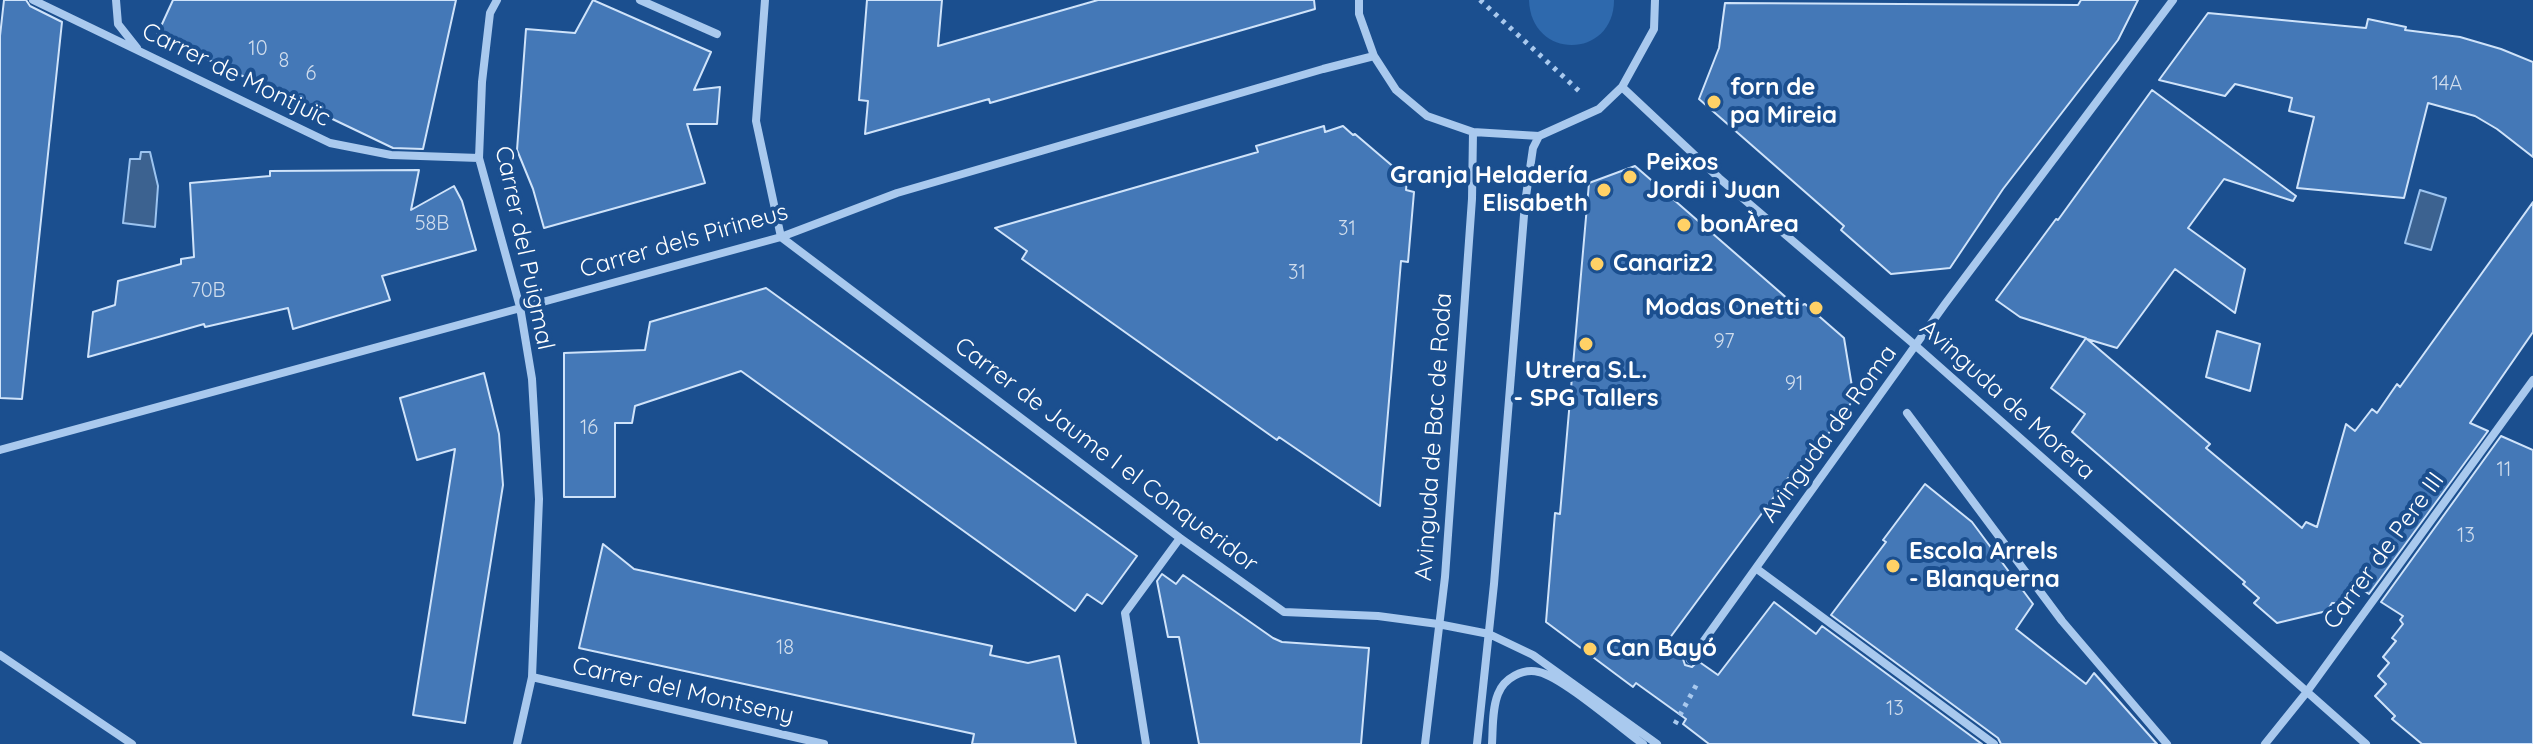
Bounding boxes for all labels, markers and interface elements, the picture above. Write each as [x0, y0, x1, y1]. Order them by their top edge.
street label: Carrer de Montjuïc [137, 17, 335, 133]
house number: 10 [248, 37, 268, 61]
house number: 8 [279, 49, 289, 73]
house number: 6 [306, 62, 316, 86]
house number: 14A [2432, 72, 2462, 96]
place label: forn de pa Mireia [1730, 74, 1837, 130]
marker: forn de pa Mireia [1705, 93, 1723, 111]
street label: Carrer del Puigmal [488, 143, 560, 353]
place label: Peixos Jordi i Juan [1646, 149, 1781, 205]
place label: Granja Heladería Elisabeth [1390, 162, 1588, 218]
marker: Peixos Jordi i Juan [1621, 168, 1639, 186]
marker: Granja Heladería Elisabeth [1595, 181, 1613, 199]
street label: Carrer dels Pirineus [577, 198, 791, 284]
place label: bonÀrea [1700, 211, 1799, 239]
house number: 58B [415, 212, 449, 236]
marker: bonÀrea [1675, 216, 1693, 234]
house number: 31 [1338, 217, 1356, 241]
place label: Canariz2 [1613, 250, 1714, 278]
marker: Canariz2 [1588, 255, 1606, 273]
house number: 31 [1288, 261, 1306, 285]
house number: 70B [190, 279, 226, 303]
street label: Avinguda de Bac de Roda [1410, 292, 1458, 582]
place label: Modas Onetti [1645, 294, 1800, 322]
marker: Modas Onetti [1807, 299, 1825, 317]
street label: Avinguda de Morera [1914, 314, 2100, 486]
house number: 97 [1714, 330, 1734, 354]
street label: Carrer de Jaume I el Conqueridor [949, 331, 1263, 579]
marker: Utrera S.L. - SPG Tallers [1577, 335, 1595, 353]
street label: Avinguda de Roma [1755, 340, 1903, 528]
place label: Utrera S.L. - SPG Tallers [1513, 357, 1659, 413]
house number: 91 [1785, 372, 1803, 396]
house number: 16 [580, 416, 598, 440]
house number: 11 [2497, 458, 2511, 482]
street label: Carrer de Pere III [2318, 467, 2450, 635]
house number: 13 [2457, 524, 2475, 548]
place label: Escola Arrels - Blanquerna [1909, 538, 2060, 594]
marker: Escola Arrels - Blanquerna [1884, 557, 1902, 575]
place label: Can Bayó [1606, 635, 1717, 663]
house number: 18 [776, 636, 794, 660]
marker: Can Bayó [1581, 640, 1599, 658]
street label: Carrer del Montseny [569, 651, 797, 731]
house number: 13 [1886, 697, 1904, 721]

